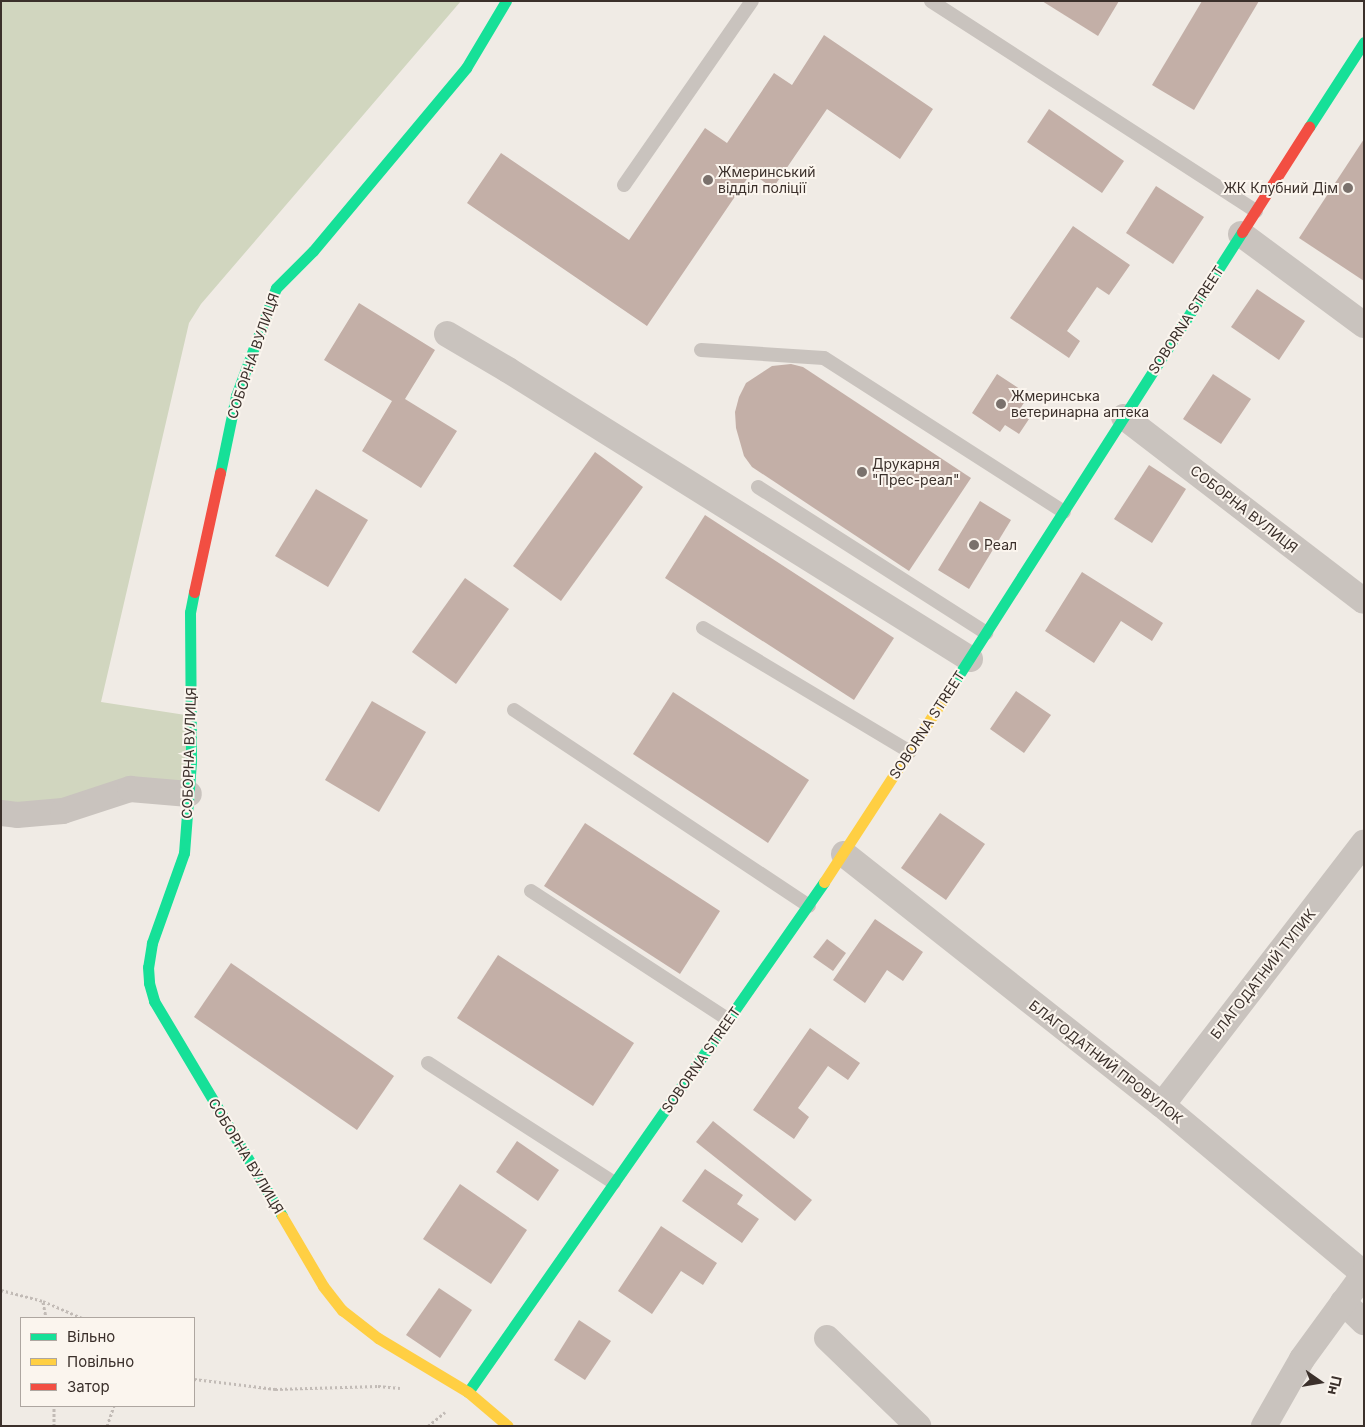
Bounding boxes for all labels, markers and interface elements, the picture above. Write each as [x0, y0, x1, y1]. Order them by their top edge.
place label: Жмеринський відділ поліції [718, 164, 815, 196]
marker: Жмеринський відділ поліції [702, 174, 714, 186]
place label: ЖК Клубний Дім [1223, 180, 1338, 196]
marker: ЖК Клубний Дім [1342, 182, 1354, 194]
street label: SOBORNA STREET [1145, 263, 1227, 377]
street label: СОБОРНА ВУЛИЦЯ [224, 291, 282, 421]
place label: Жмеринська ветеринарна аптека [1011, 388, 1149, 421]
marker: Жмеринська ветеринарна аптека [995, 398, 1007, 410]
place label: Друкарня "Прес-реал" [872, 456, 959, 488]
street label: СОБОРНА ВУЛИЦЯ [1187, 462, 1301, 556]
marker: Друкарня "Прес-реал" [856, 466, 868, 478]
place label: Реал [984, 537, 1017, 553]
marker: Реал [968, 539, 980, 551]
street label: SOBORNA STREET [886, 668, 968, 782]
street label: СОБОРНА ВУЛИЦЯ [178, 687, 200, 819]
street label: БЛАГОДАТНИЙ ТУПИК [1207, 906, 1319, 1042]
street label: БЛАГОДАТНИЙ ПРОВУЛОК [1026, 997, 1186, 1127]
street label: SOBORNA STREET [658, 1004, 744, 1116]
street label: СОБОРНА ВУЛИЦЯ [205, 1095, 287, 1217]
legend [20, 1317, 195, 1407]
text: Вільно [67, 1327, 115, 1346]
text: Повільно [67, 1352, 134, 1371]
north arrow [1295, 1357, 1345, 1407]
text: Пн [1325, 1374, 1346, 1397]
text: Затор [67, 1377, 110, 1396]

